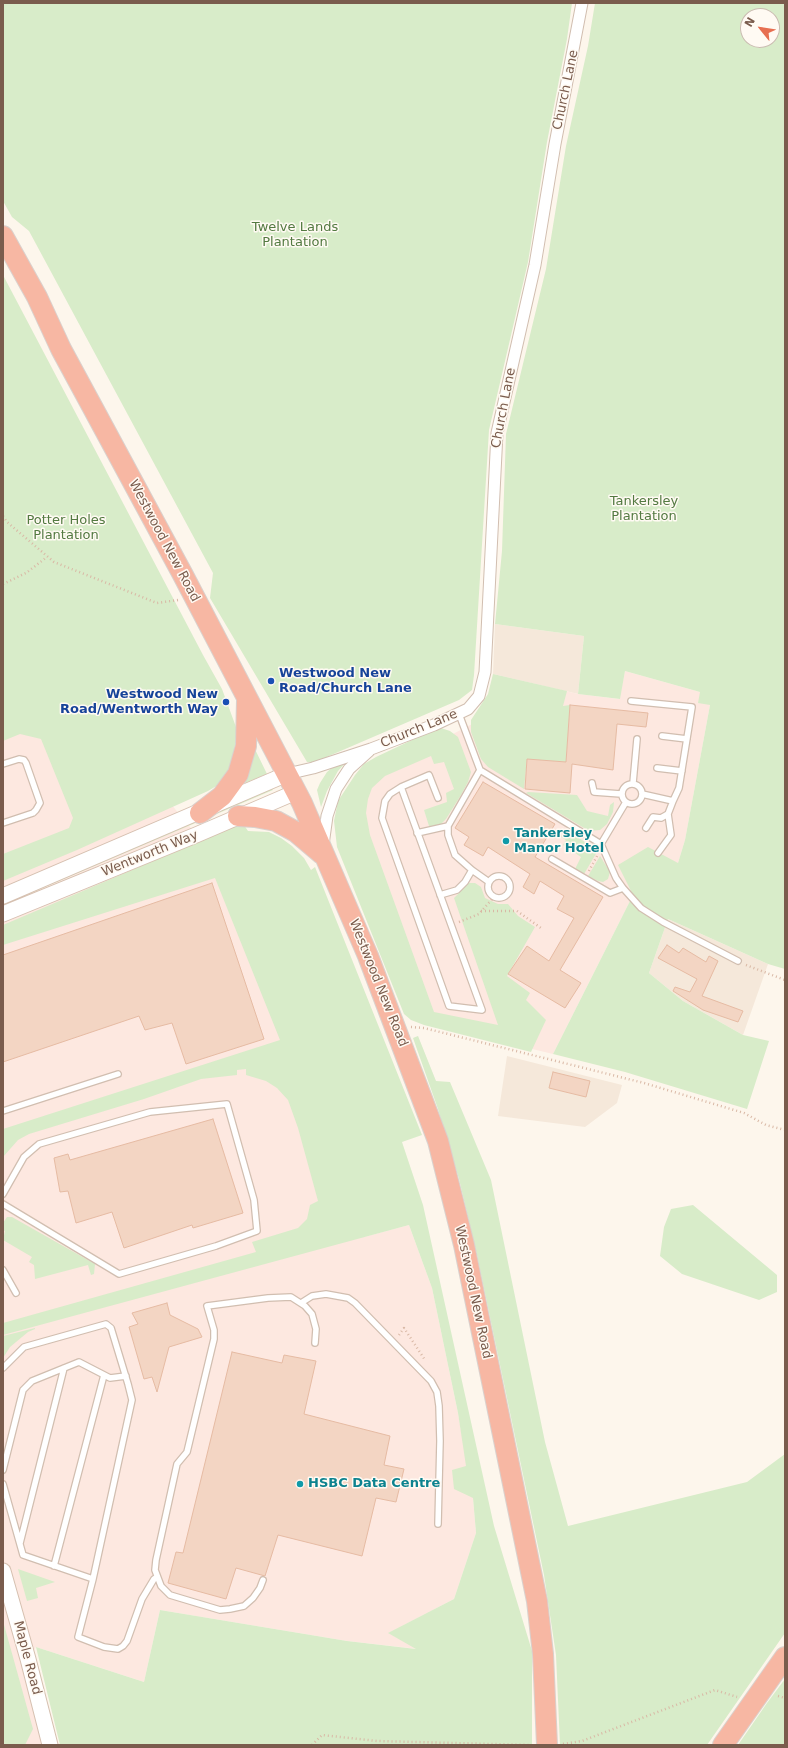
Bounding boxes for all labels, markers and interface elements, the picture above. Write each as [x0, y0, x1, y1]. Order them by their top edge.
north arrow [740, 8, 780, 48]
text: N [742, 15, 758, 29]
street label: Church Lane [550, 48, 582, 132]
park label: Twelve Lands Plantation [252, 220, 338, 251]
street label: Church Lane [489, 366, 519, 450]
street label: Westwood New Road [125, 477, 203, 605]
park label: Tankersley Plantation [610, 494, 678, 525]
park label: Potter Holes Plantation [26, 513, 106, 544]
place label: Westwood New Road/Church Lane [279, 666, 412, 697]
marker: Westwood New Road/Church Lane [266, 676, 276, 686]
place label: Westwood New Road/Wentworth Way [60, 687, 218, 718]
marker: Westwood New Road/Wentworth Way [221, 697, 231, 707]
street label: Church Lane [378, 706, 460, 752]
place label: Tankersley Manor Hotel [514, 826, 604, 857]
street label: Wentworth Way [100, 828, 200, 880]
marker: Tankersley Manor Hotel [501, 836, 511, 846]
street label: Westwood New Road [345, 917, 411, 1049]
street label: Westwood New Road [451, 1224, 495, 1360]
place label: HSBC Data Centre [308, 1476, 440, 1492]
marker: HSBC Data Centre [295, 1479, 305, 1489]
street label: Maple Road [10, 1619, 44, 1697]

